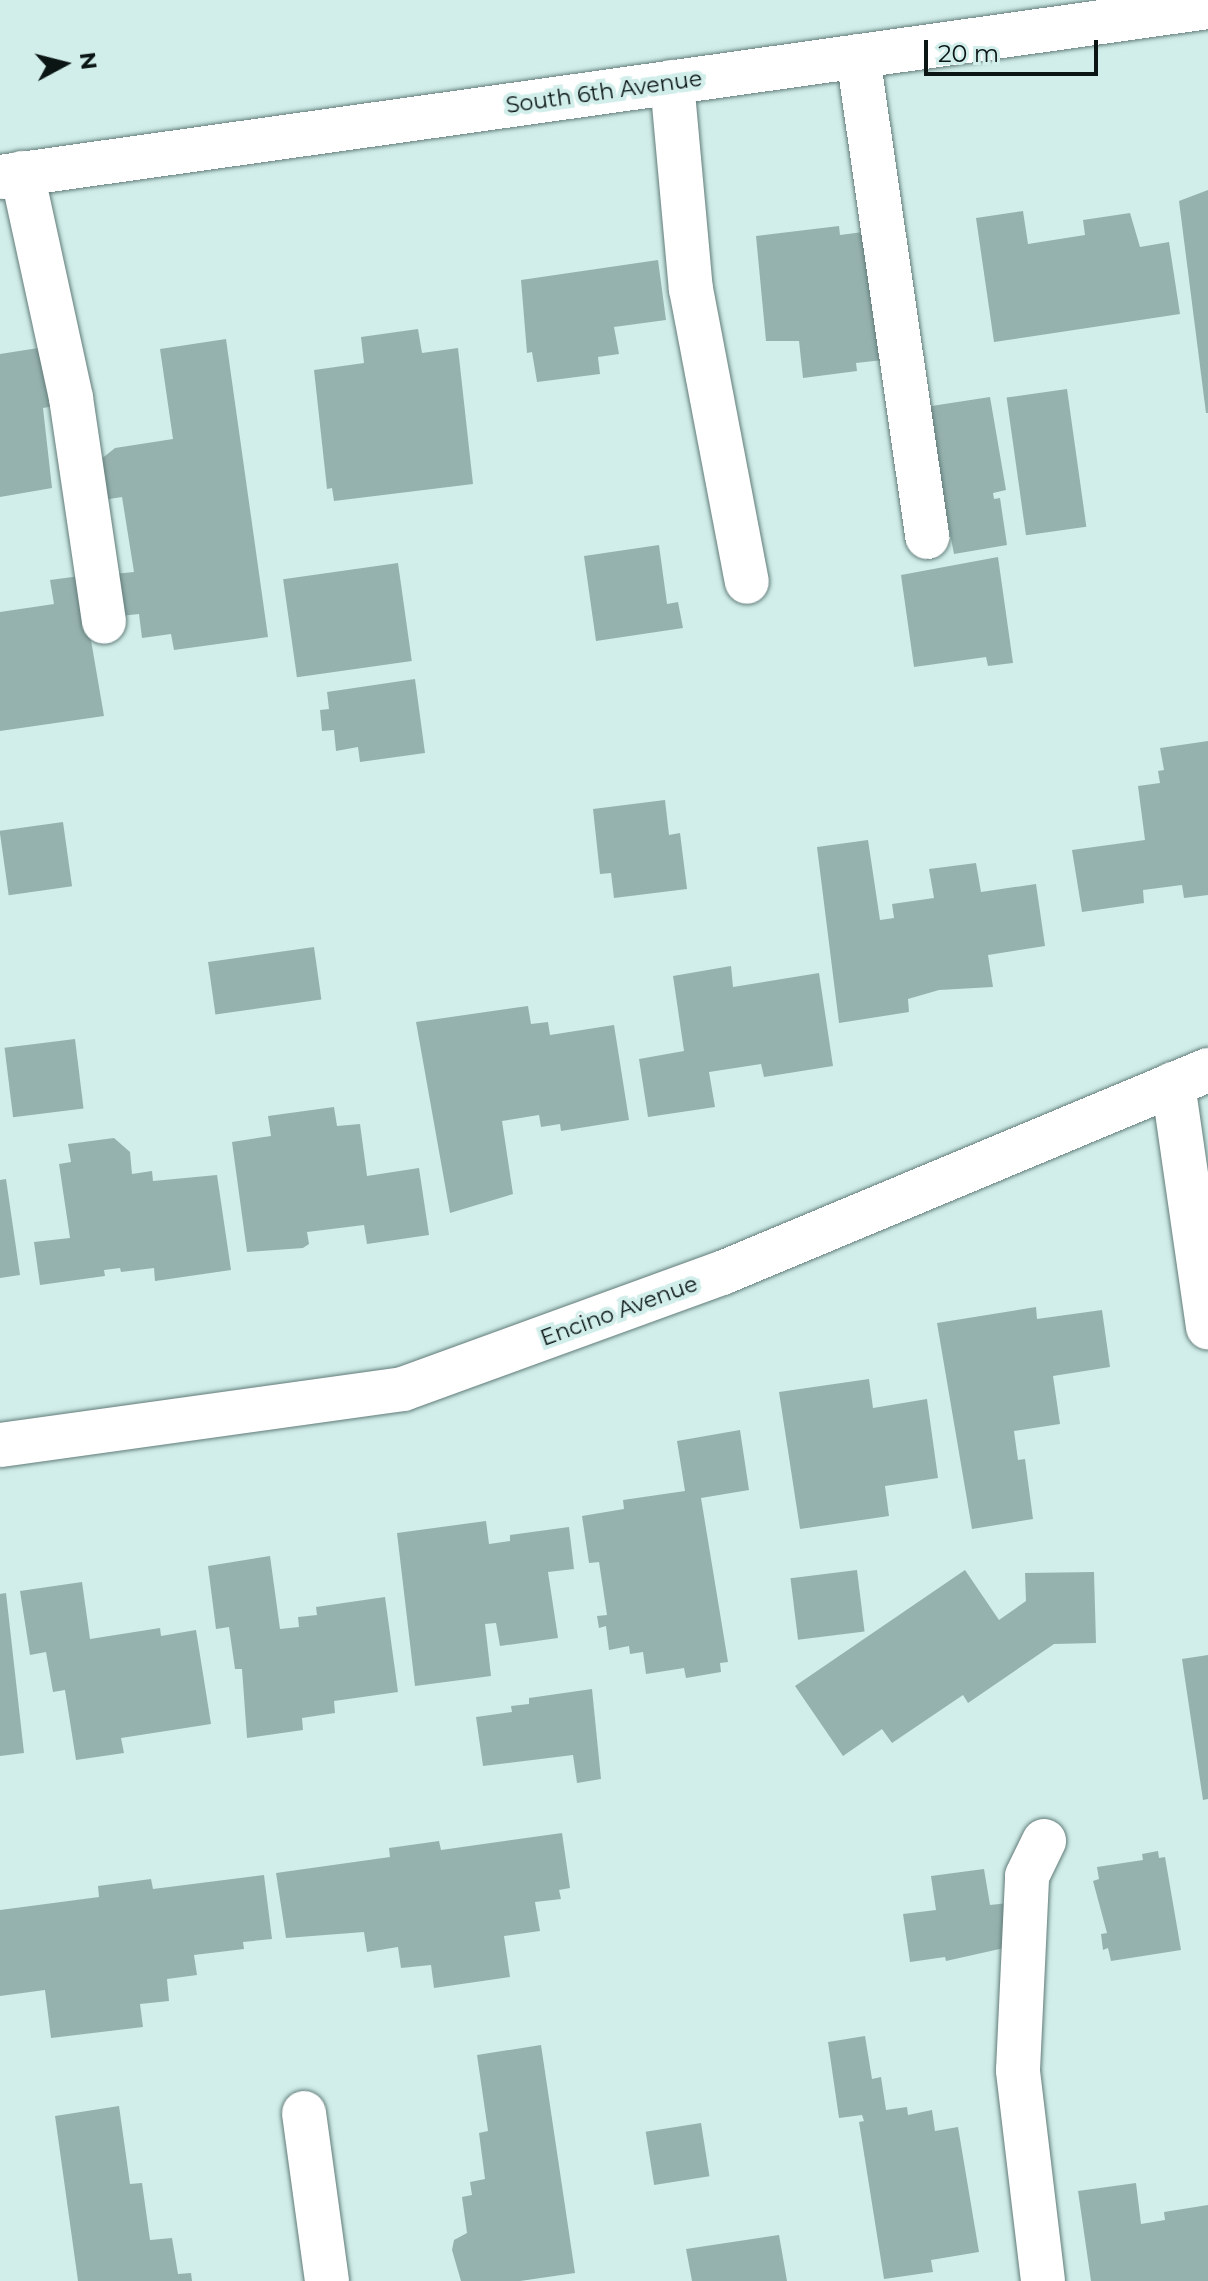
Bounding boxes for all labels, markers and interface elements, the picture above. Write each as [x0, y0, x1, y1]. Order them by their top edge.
north arrow [24, 24, 104, 104]
scale bar [928, 24, 1102, 74]
text: 20 m [938, 39, 999, 68]
text: N [74, 51, 103, 71]
street label: South 6th Avenue [504, 65, 704, 119]
street label: Encino Avenue [537, 1270, 701, 1352]

